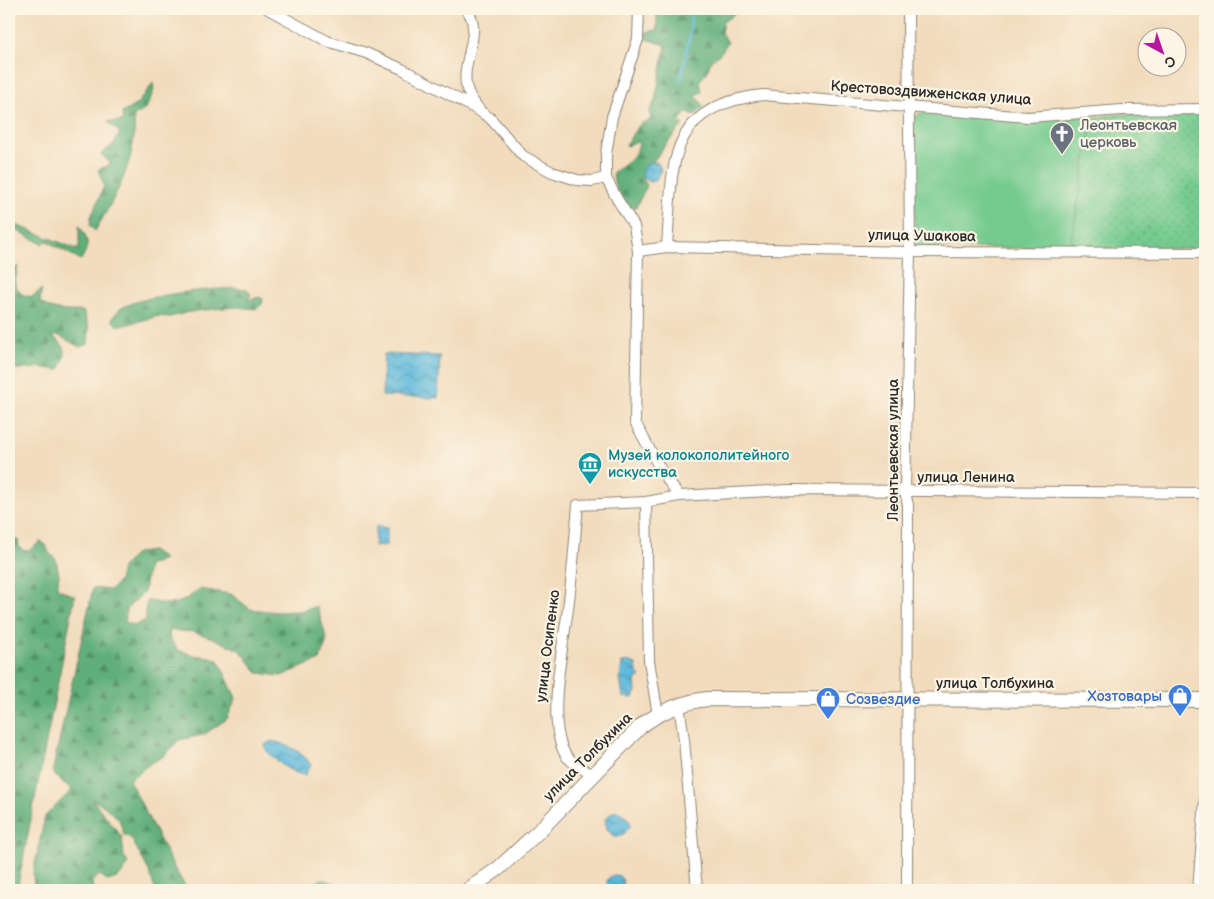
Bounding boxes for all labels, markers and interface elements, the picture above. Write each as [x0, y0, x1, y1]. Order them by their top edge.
north arrow [1136, 28, 1186, 78]
text: С [1161, 52, 1179, 71]
street label: Крестовоздвиженская улица [830, 76, 1032, 110]
place label: Леонтьевская церковь [1079, 116, 1177, 152]
church icon: Леонтьевская церковь [1049, 121, 1075, 155]
street label: улица Ушакова [868, 226, 976, 246]
street label: Леонтьевская улица [884, 379, 903, 522]
place label: Музей колокололитейного искусства [608, 446, 790, 482]
museum icon: Музей колокололитейного искусства [577, 451, 603, 485]
street label: улица Ленина [917, 468, 1015, 487]
street label: улица Осипенко [532, 589, 564, 703]
street label: улица Толбухина [936, 674, 1054, 693]
shop icon: Хозтовары [1167, 683, 1193, 717]
shop icon: Созвездие [815, 686, 841, 720]
place label: Хозтовары [1088, 687, 1162, 706]
place label: Созвездие [846, 690, 920, 709]
street label: улица Толбухина [540, 708, 637, 805]

